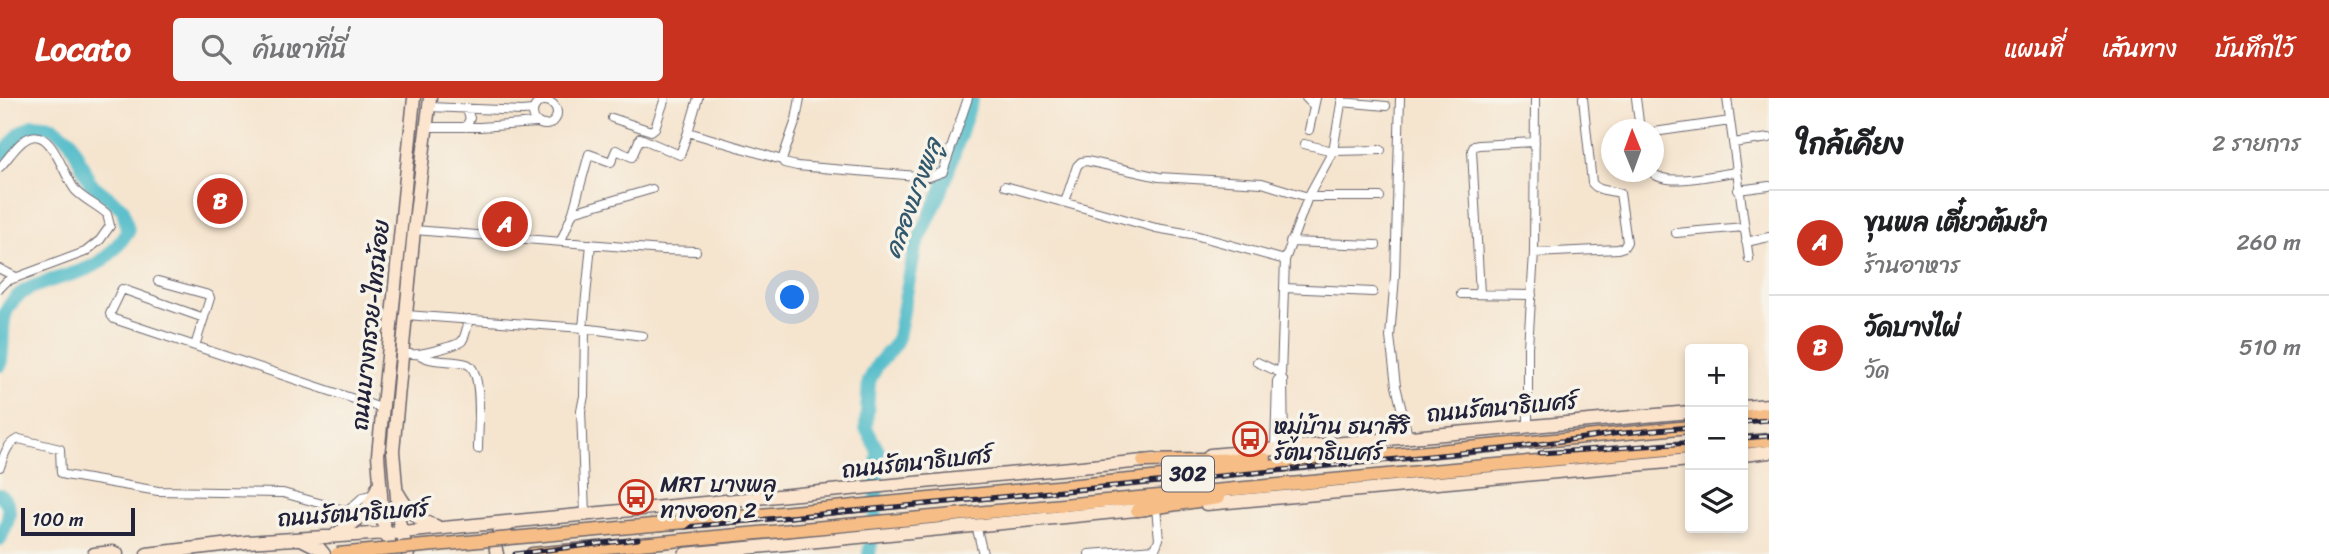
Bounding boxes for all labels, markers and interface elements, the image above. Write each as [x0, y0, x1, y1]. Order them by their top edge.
search box [173, 18, 663, 81]
text: Locato [35, 20, 131, 78]
text: ค้นหาที่นี่ [253, 26, 347, 72]
text: แผนที่ [2004, 28, 2064, 70]
text: เส้นทาง [2102, 28, 2177, 70]
text: บันทึกไว้ [2215, 28, 2294, 70]
icon: search [197, 30, 235, 68]
text: ใกล้เคียง [1797, 117, 1904, 171]
north arrow [1601, 119, 1664, 182]
text: 2 รายการ [2212, 123, 2301, 164]
water label: คลองบางพลู [872, 130, 955, 264]
pin: B [197, 175, 243, 227]
pin: A [482, 198, 528, 250]
text: ขุนพล เตี๋ยวต้มยำ [1864, 199, 2048, 245]
street label: ถนนบางกรวย-ไทรน้อย [339, 217, 402, 433]
text: A [1812, 222, 1828, 263]
text: 260 m [2236, 222, 2301, 263]
text: ร้านอาหาร [1864, 245, 1960, 286]
your location [775, 280, 809, 314]
text: วัดบางไผ่ [1864, 304, 1960, 350]
text: B [1813, 327, 1827, 368]
text: 510 m [2239, 327, 2301, 368]
map controls [1685, 344, 1748, 533]
button: + [1685, 344, 1748, 407]
text: วัด [1864, 350, 1889, 391]
street label: ถนนรัตนาธิเบศร์ [1425, 380, 1583, 435]
place label: หมู่บ้าน ธนาสิริ รัตนาธิเบศร์ [1274, 406, 1411, 473]
button: − [1685, 407, 1748, 470]
bus stop icon: หมู่บ้าน ธนาสิริ รัตนาธิเบศร์ [1231, 420, 1269, 458]
street label: ถนนรัตนาธิเบศร์ [840, 434, 998, 491]
road number: 302 [1162, 456, 1214, 492]
place label: MRT บางพลู ทางออก 2 [660, 464, 777, 531]
button: layers [1685, 470, 1748, 533]
bus stop icon: MRT บางพลู ทางออก 2 [617, 478, 655, 516]
street label: ถนนรัตนาธิเบศร์ [276, 487, 434, 539]
text: 100 m [32, 503, 84, 536]
scale bar [21, 505, 135, 537]

